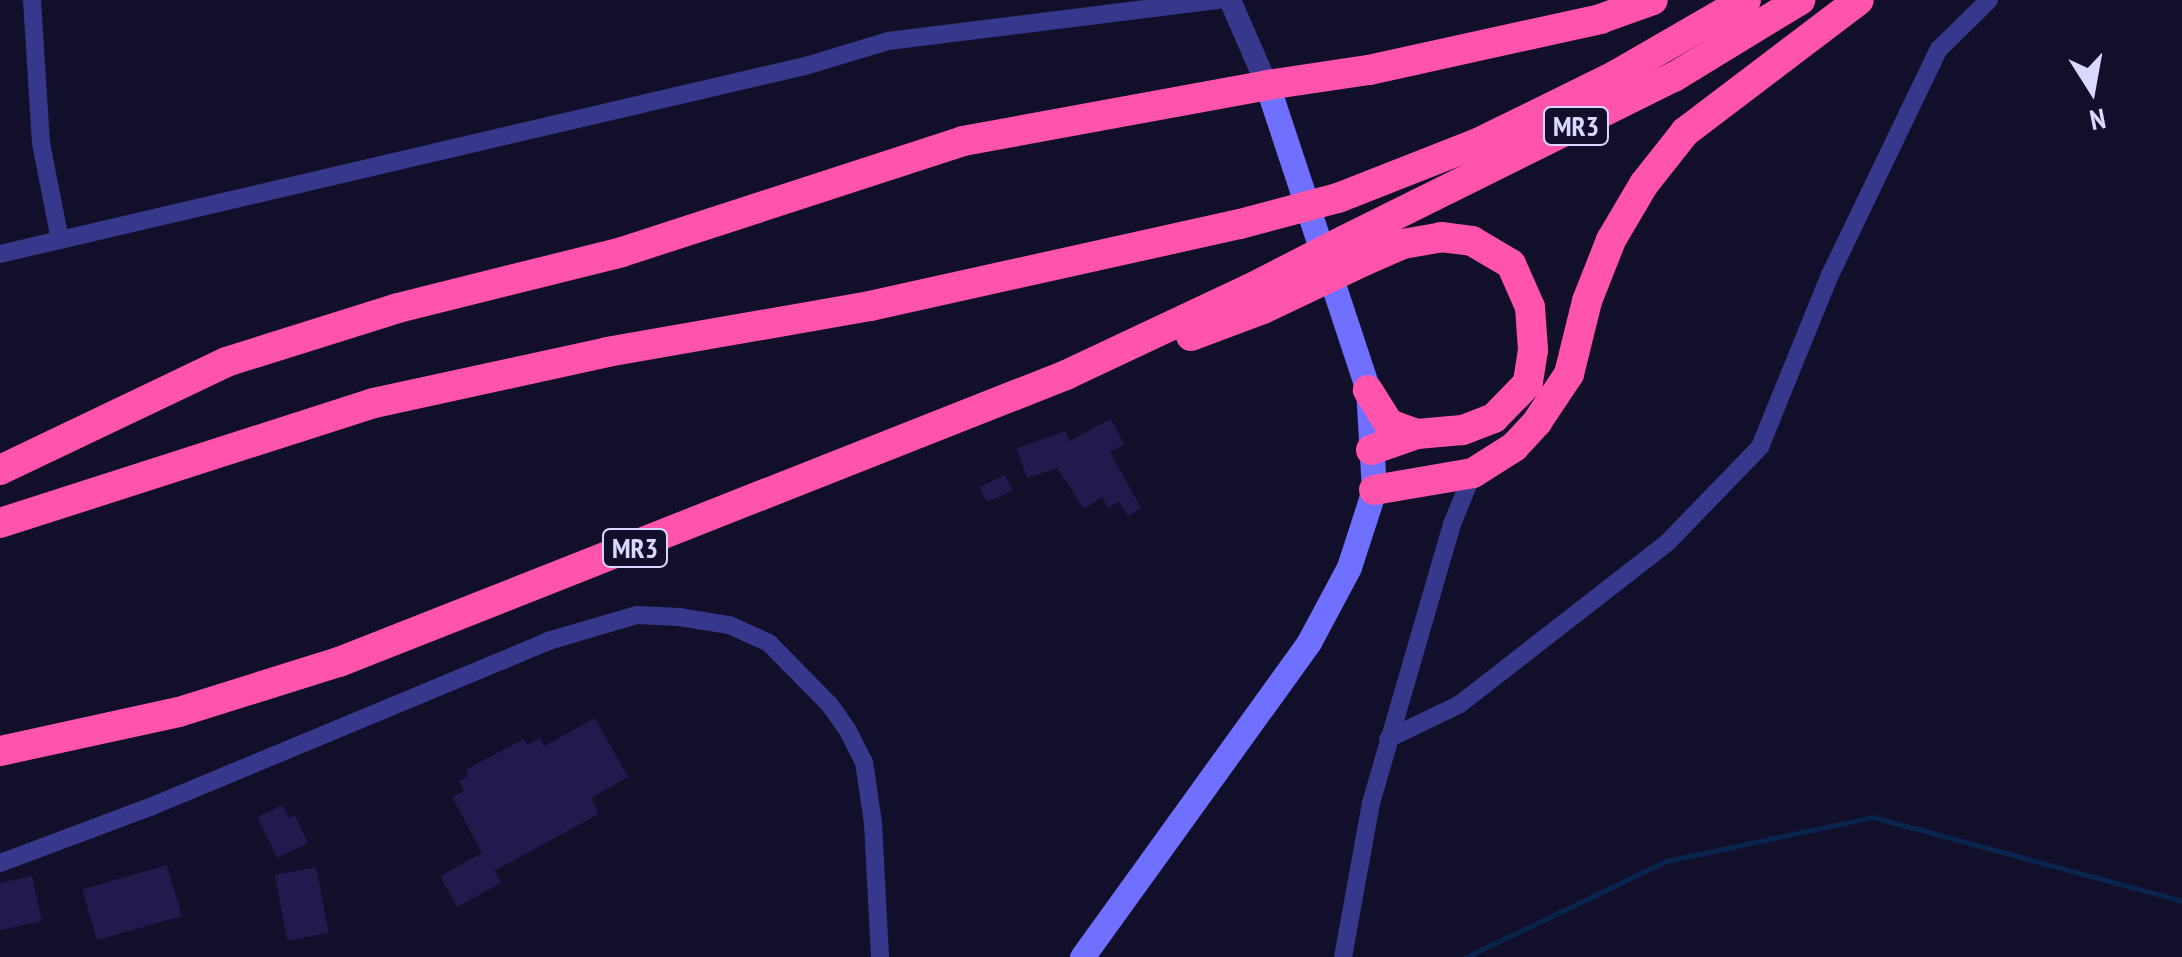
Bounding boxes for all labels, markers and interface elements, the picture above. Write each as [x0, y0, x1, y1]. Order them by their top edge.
north arrow [2042, 40, 2142, 140]
text: N [2087, 100, 2109, 140]
road number: MR3 [1541, 103, 1611, 149]
road number: MR3 [600, 525, 670, 571]

